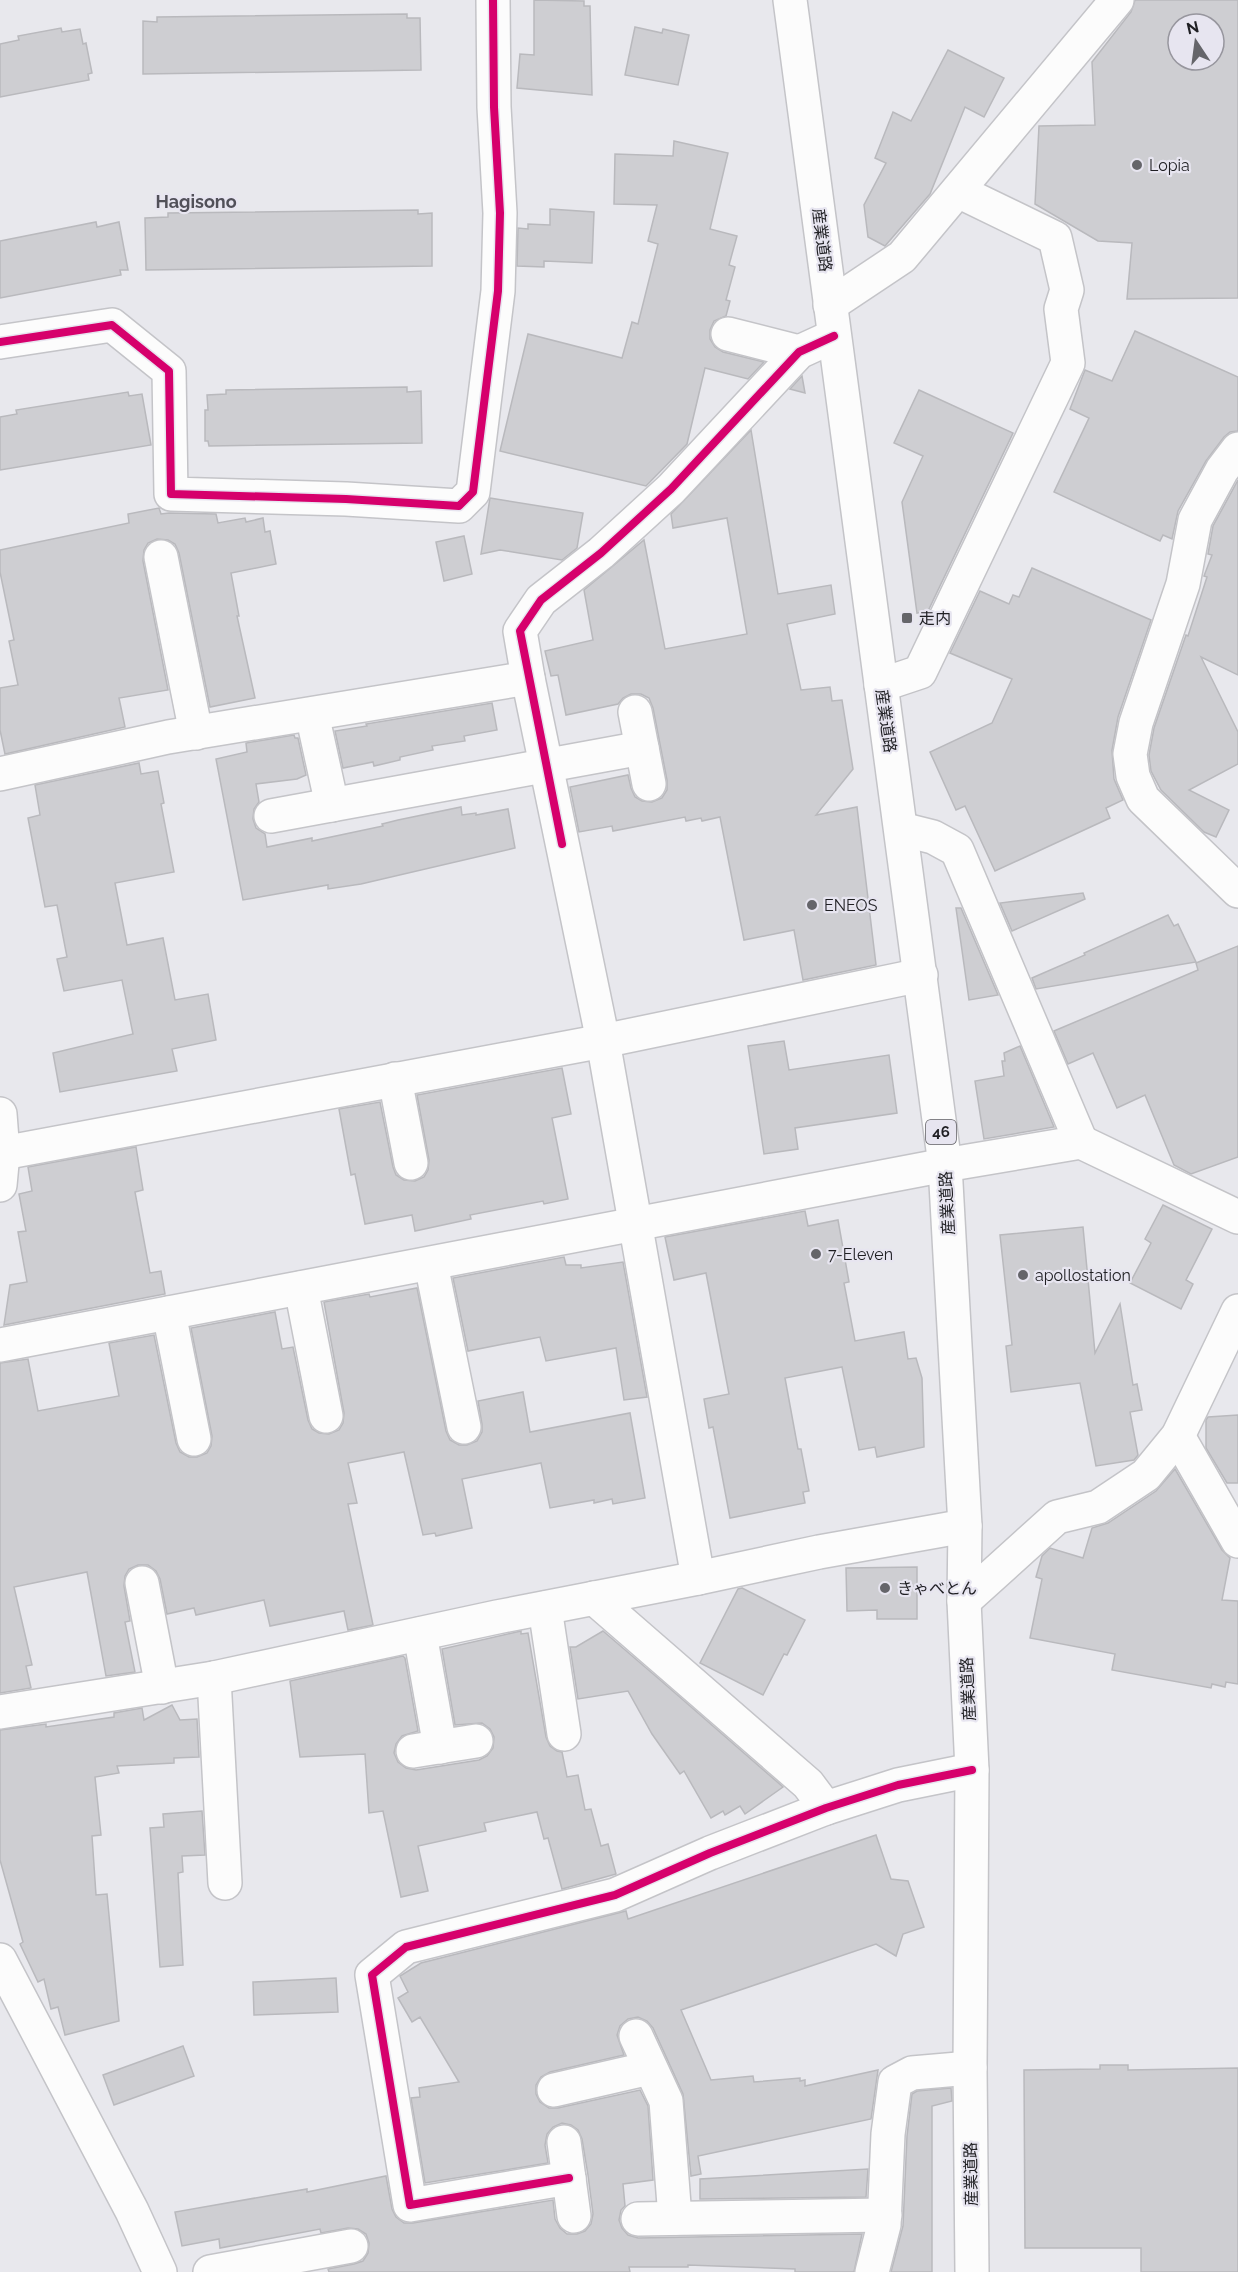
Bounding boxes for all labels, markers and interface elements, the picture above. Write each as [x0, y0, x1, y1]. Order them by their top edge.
north arrow [1166, 12, 1226, 72]
text: N [1185, 17, 1201, 39]
place label: Lopia [1149, 156, 1190, 175]
marker: Lopia [1130, 158, 1144, 172]
district label: Hagisono [155, 191, 237, 212]
street label: 産業道路 [809, 207, 835, 273]
place label: 走内 [919, 609, 951, 628]
marker: 走内 [900, 611, 914, 625]
street label: 産業道路 [872, 688, 900, 754]
place label: ENEOS [824, 896, 878, 915]
marker: ENEOS [805, 898, 819, 912]
road number: 46 [926, 1120, 956, 1144]
street label: 産業道路 [936, 1171, 958, 1235]
place label: 7-Eleven [828, 1245, 893, 1264]
marker: 7-Eleven [809, 1247, 823, 1261]
place label: apollostation [1035, 1266, 1131, 1285]
marker: apollostation [1016, 1268, 1030, 1282]
place label: きゃべとん [897, 1579, 977, 1598]
marker: きゃべとん [878, 1581, 892, 1595]
street label: 産業道路 [957, 1657, 979, 1721]
street label: 産業道路 [961, 2142, 981, 2206]

